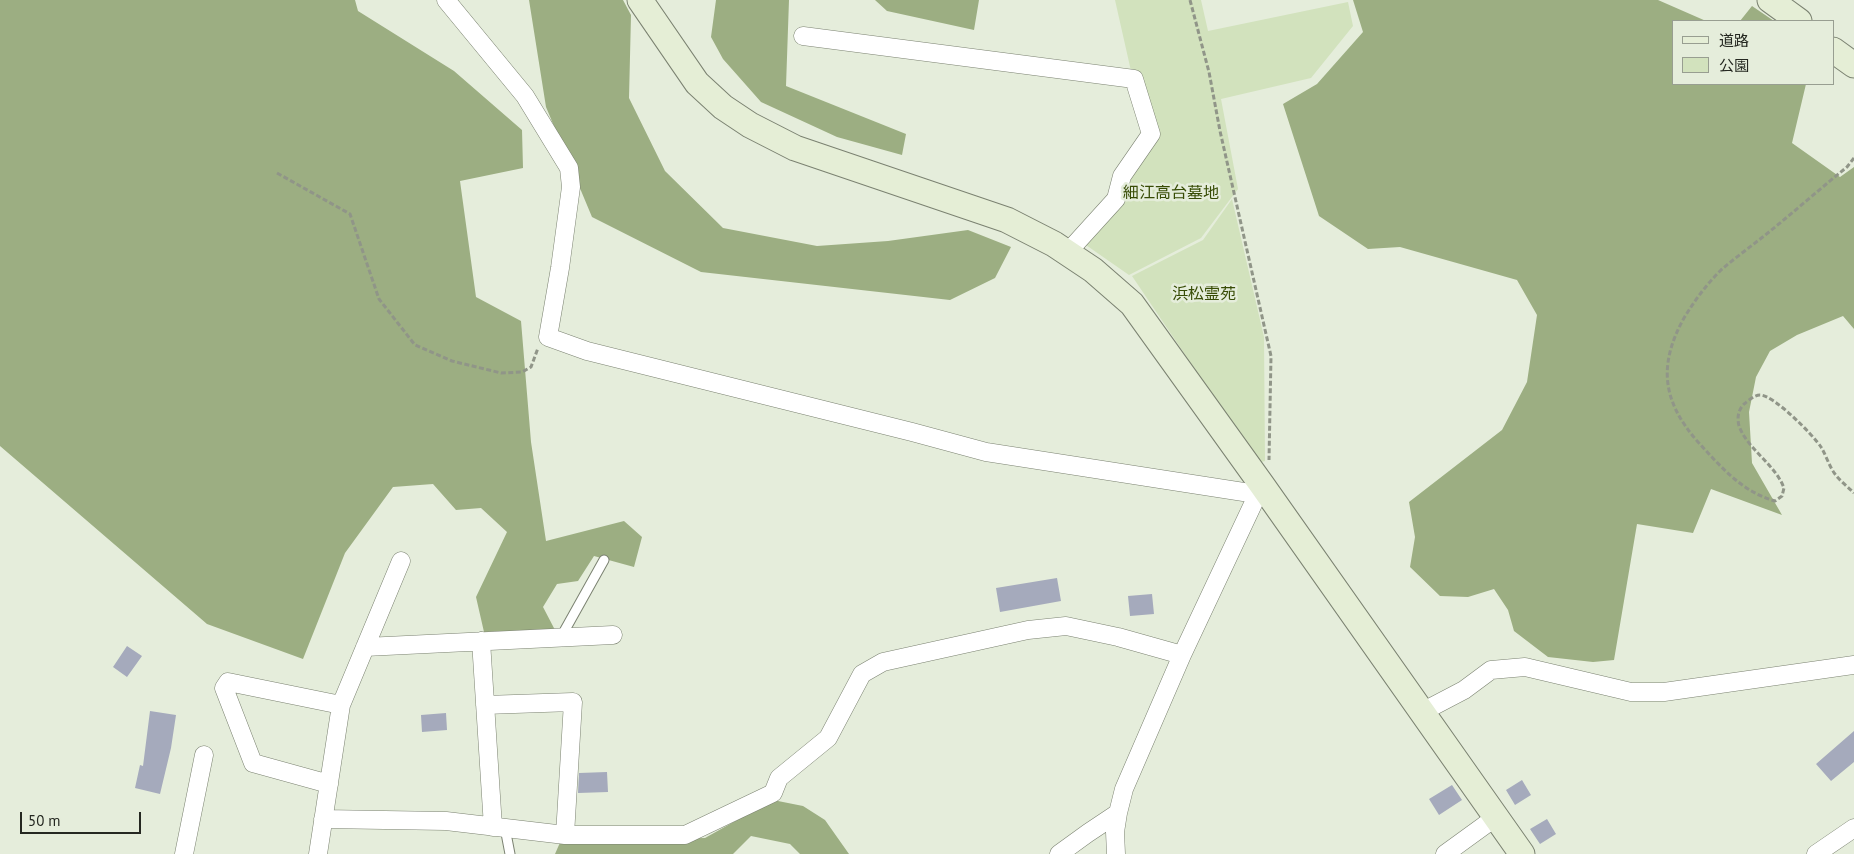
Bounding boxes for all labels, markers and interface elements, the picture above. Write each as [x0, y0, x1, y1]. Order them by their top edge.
legend [1672, 20, 1834, 85]
text: 道路 [1719, 31, 1749, 50]
text: 公園 [1719, 56, 1749, 75]
park label: 細江高台墓地 [1123, 183, 1219, 203]
park label: 浜松霊苑 [1172, 284, 1236, 304]
scale bar [22, 802, 144, 834]
text: 50 m [28, 811, 61, 830]

